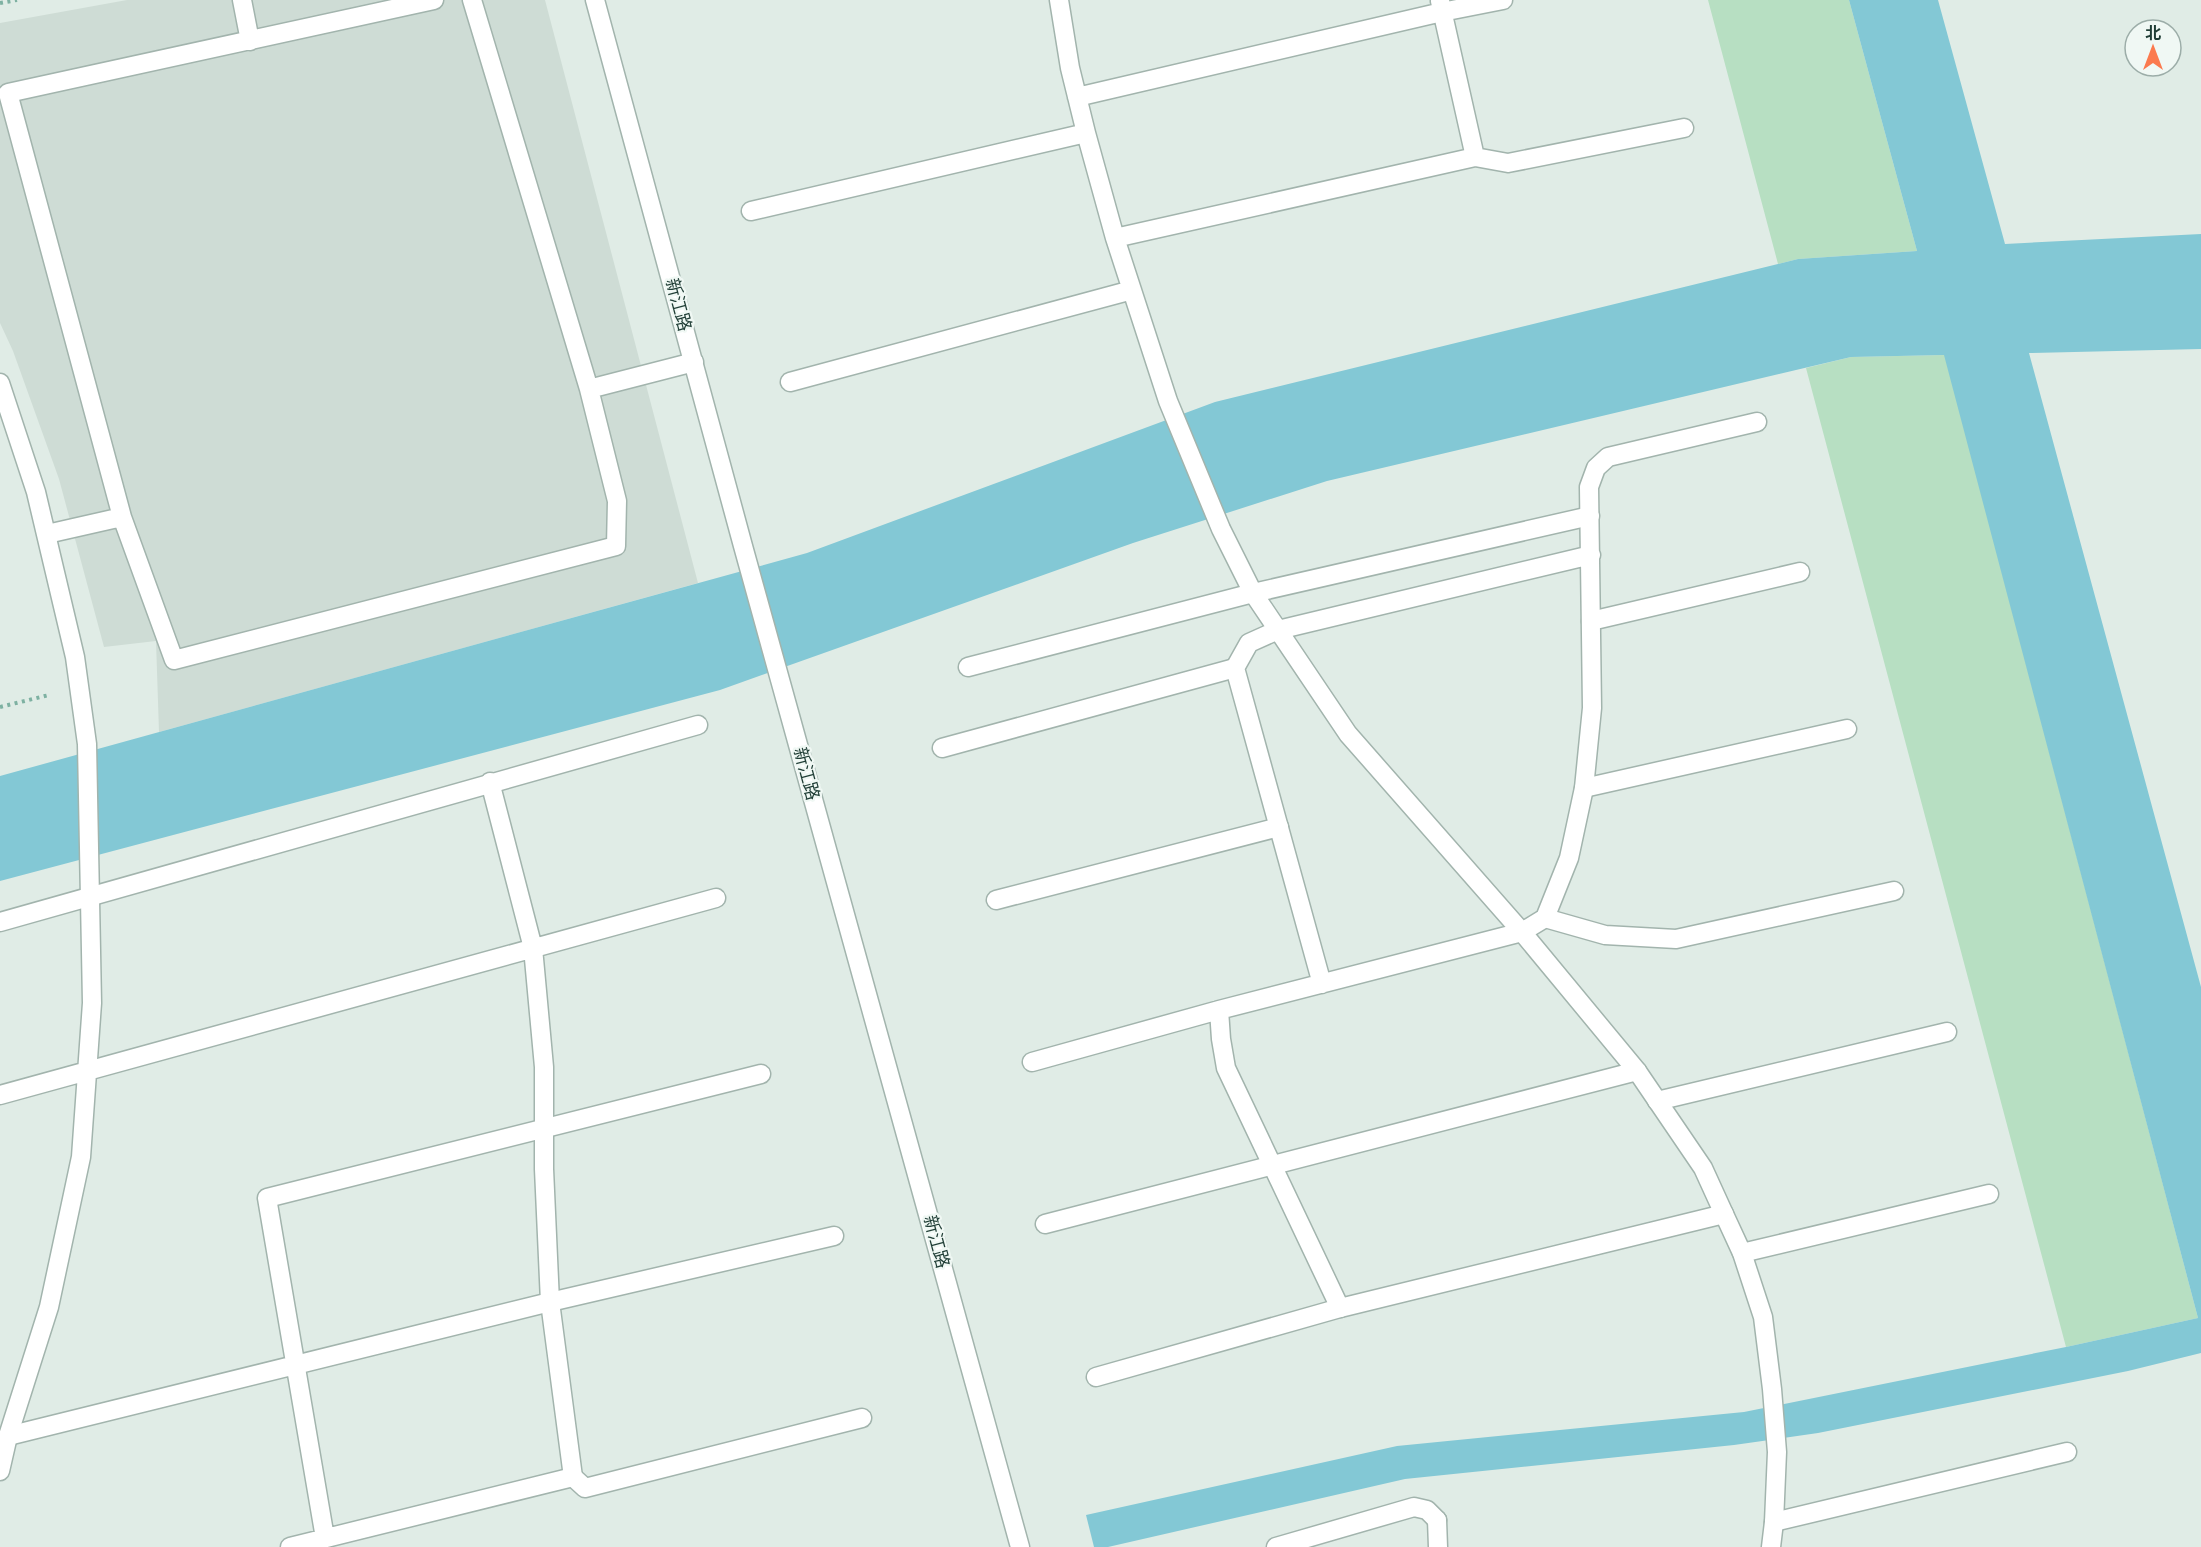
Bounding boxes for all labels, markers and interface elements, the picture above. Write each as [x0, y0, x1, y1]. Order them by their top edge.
north arrow [2123, 18, 2183, 78]
text: 北 [2145, 25, 2161, 44]
street label: 新江路 [661, 276, 695, 334]
street label: 新江路 [789, 745, 823, 803]
street label: 新江路 [919, 1213, 953, 1271]

